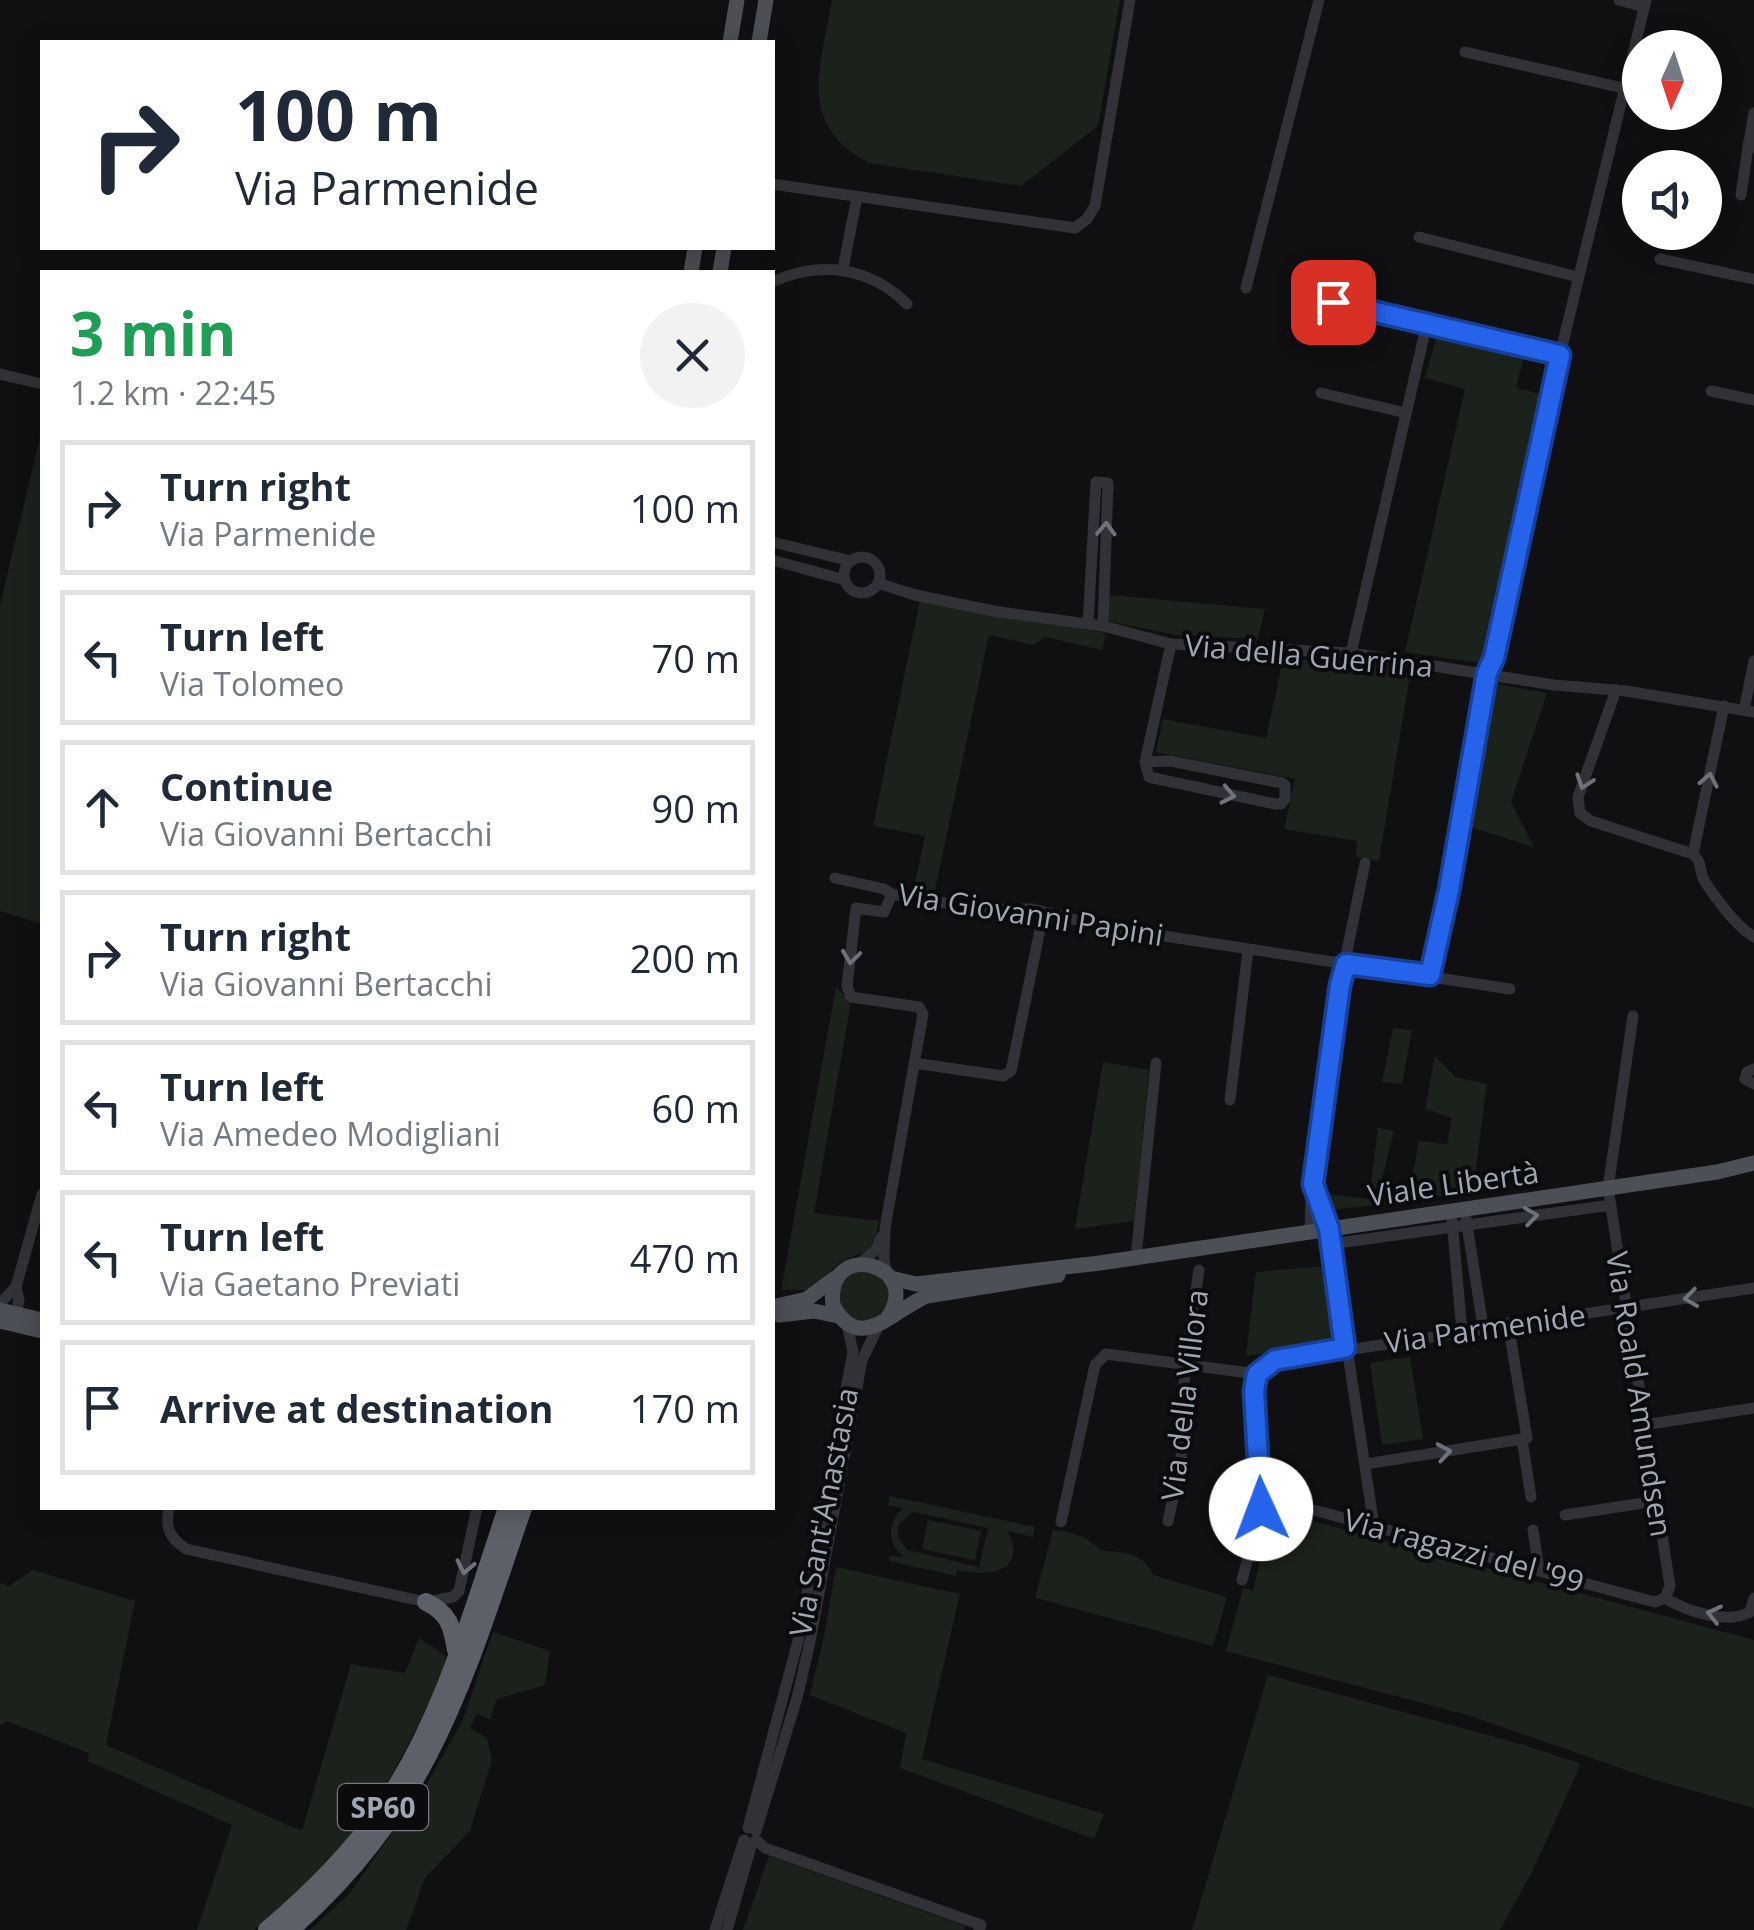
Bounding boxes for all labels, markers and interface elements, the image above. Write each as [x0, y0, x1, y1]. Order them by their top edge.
north arrow [1622, 30, 1722, 130]
map controls [1622, 30, 1722, 250]
text: 100 m [235, 66, 442, 162]
icon: right [70, 80, 200, 210]
button: sound [1622, 150, 1722, 250]
text: Via Parmenide [235, 157, 539, 218]
pin [1291, 260, 1376, 345]
icon: arrive [1306, 275, 1361, 330]
text: 3 min [70, 292, 237, 374]
button: close [640, 303, 745, 408]
text: 1.2 km · 22:45 [70, 371, 276, 414]
text: Turn right [160, 460, 351, 512]
icon: right [75, 480, 130, 535]
text: 100 m [630, 482, 740, 534]
text: Via Parmenide [160, 512, 376, 555]
one-way arrow [1096, 520, 1117, 536]
text: Turn left [160, 610, 324, 662]
street label: Via della Guerrina [1183, 624, 1435, 686]
icon: left [75, 630, 130, 685]
text: 70 m [651, 632, 740, 684]
text: Via Tolomeo [160, 662, 344, 705]
text: Continue [160, 760, 333, 812]
one-way arrow [1698, 772, 1719, 788]
one-way arrow [1575, 773, 1596, 790]
icon: ahead [75, 780, 130, 835]
text: 90 m [651, 782, 740, 834]
one-way arrow [1219, 783, 1236, 804]
text: Via Giovanni Bertacchi [160, 812, 493, 855]
street label: Via Giovanni Papini [896, 873, 1166, 955]
text: Turn right [160, 910, 351, 962]
icon: right [75, 930, 130, 985]
text: 200 m [630, 932, 740, 984]
one-way arrow [841, 949, 862, 965]
text: Via Giovanni Bertacchi [160, 962, 493, 1005]
text: Turn left [160, 1060, 324, 1112]
icon: left [75, 1080, 130, 1135]
text: 60 m [651, 1082, 740, 1134]
text: Via Amedeo Modigliani [160, 1112, 501, 1155]
street label: Viale Libertà [1365, 1151, 1541, 1215]
one-way arrow [1523, 1207, 1540, 1228]
text: Turn left [160, 1210, 324, 1262]
icon: left [75, 1230, 130, 1285]
text: 470 m [630, 1232, 740, 1284]
street label: Via Roald Amundsen [1597, 1248, 1683, 1540]
text: Via Gaetano Previati [160, 1262, 460, 1305]
one-way arrow [1683, 1286, 1699, 1307]
street label: Via della Villora [1151, 1287, 1217, 1503]
street label: Via Parmenide [1382, 1294, 1588, 1362]
icon: arrive [75, 1380, 130, 1435]
text: Arrive at destination [160, 1382, 554, 1434]
text: 170 m [630, 1382, 740, 1434]
street label: Via Sant'Anastasia [779, 1384, 867, 1640]
one-way arrow [1436, 1442, 1452, 1463]
position arrow [1209, 1457, 1313, 1561]
street label: Via ragazzi del '99 [1340, 1498, 1588, 1602]
one-way arrow [456, 1558, 477, 1575]
one-way arrow [1706, 1605, 1723, 1626]
road number: SP60 [338, 1784, 428, 1830]

